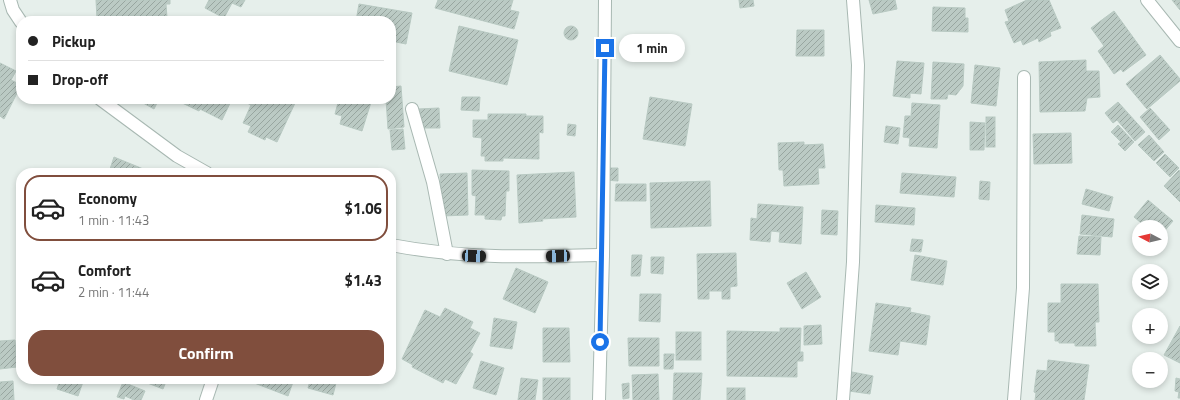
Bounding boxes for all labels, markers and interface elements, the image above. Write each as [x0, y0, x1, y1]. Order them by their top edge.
text: Pickup [52, 30, 96, 53]
callout: 1 min [619, 34, 685, 62]
text: 1 min [636, 38, 668, 58]
route end [596, 39, 614, 57]
text: Drop-off [52, 68, 108, 91]
text: Economy [78, 187, 137, 210]
icon: car [30, 190, 66, 226]
text: $1.06 [345, 197, 382, 220]
text: 1 min · 11:43 [78, 210, 149, 230]
north arrow [1132, 220, 1168, 256]
map controls [1132, 220, 1168, 388]
car [462, 249, 486, 263]
car [546, 250, 570, 262]
text: Comfort [78, 259, 131, 282]
icon: car [30, 262, 66, 298]
button: layers [1132, 264, 1168, 300]
text: $1.43 [345, 269, 382, 292]
text: 2 min · 11:44 [78, 282, 149, 302]
button: + [1132, 308, 1168, 344]
button: Confirm [28, 330, 384, 376]
route start [591, 333, 609, 351]
button: − [1132, 352, 1168, 388]

